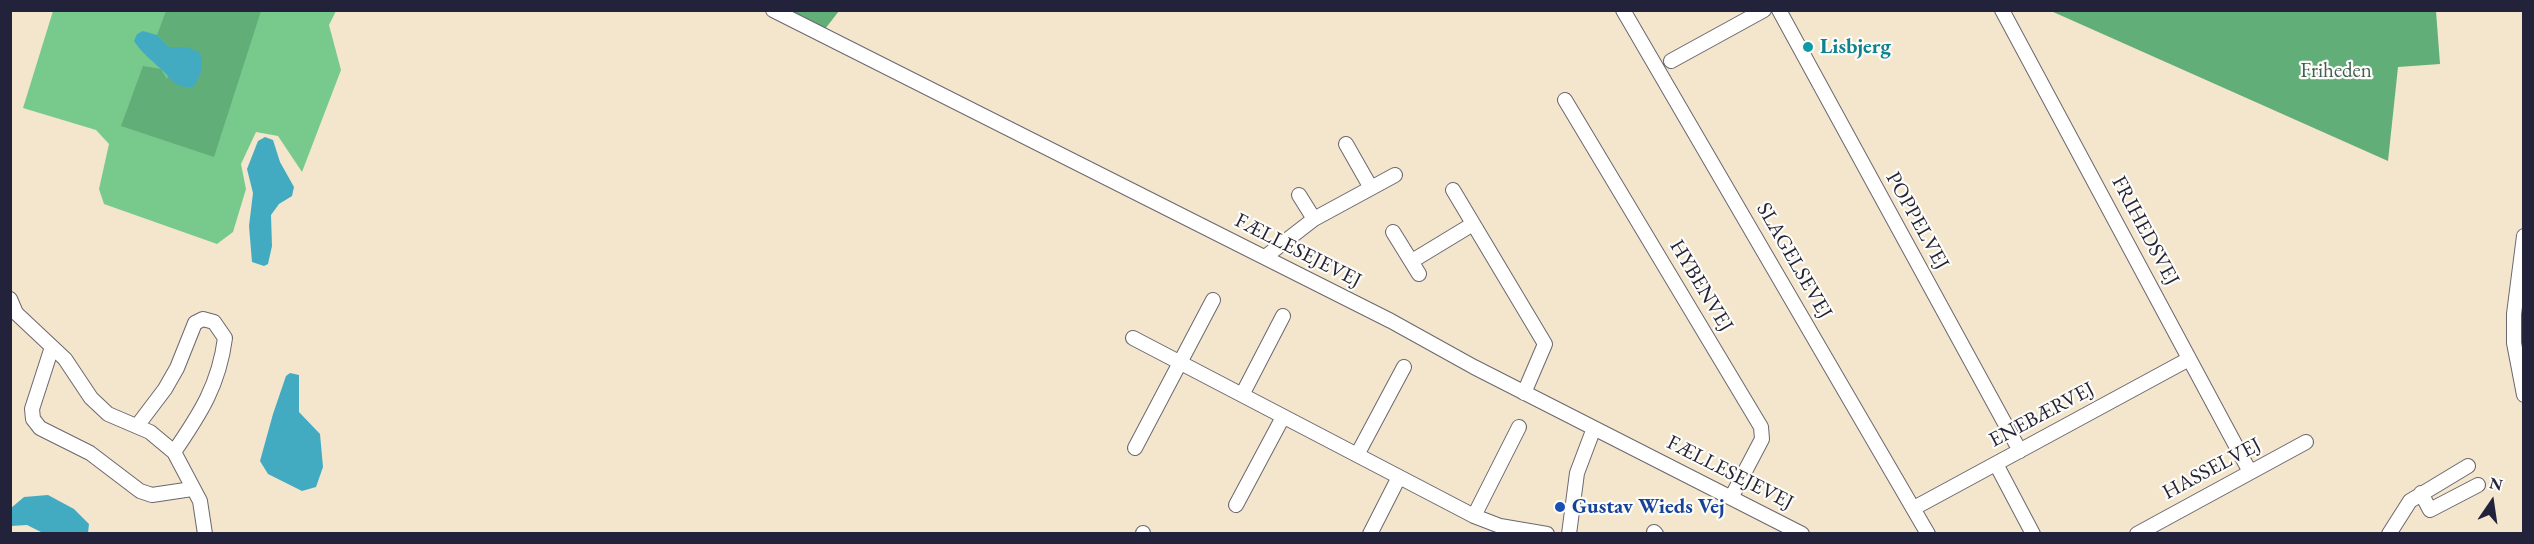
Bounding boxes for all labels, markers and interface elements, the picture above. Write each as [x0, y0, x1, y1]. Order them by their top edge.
place label: Lisbjerg [1820, 34, 1891, 60]
marker: Lisbjerg [1801, 40, 1815, 54]
park label: Friheden [2300, 58, 2372, 84]
street label: POPPELVEJ [1880, 168, 1954, 274]
street label: FRIHEDSVEJ [2106, 172, 2184, 290]
street label: SLAGELSEVEJ [1751, 198, 1837, 324]
street label: FÆLLESEJEVEJ [1230, 208, 1366, 294]
street label: HYBENVEJ [1664, 235, 1738, 337]
street label: ENEBÆRVEJ [1985, 377, 2099, 453]
street label: FÆLLESEJEVEJ [1662, 430, 1798, 516]
street label: HASSELVEJ [2158, 432, 2266, 506]
north arrow [2462, 472, 2522, 532]
text: N [2487, 472, 2505, 496]
place label: Gustav Wieds Vej [1572, 494, 1725, 520]
marker: Gustav Wieds Vej [1553, 500, 1567, 514]

